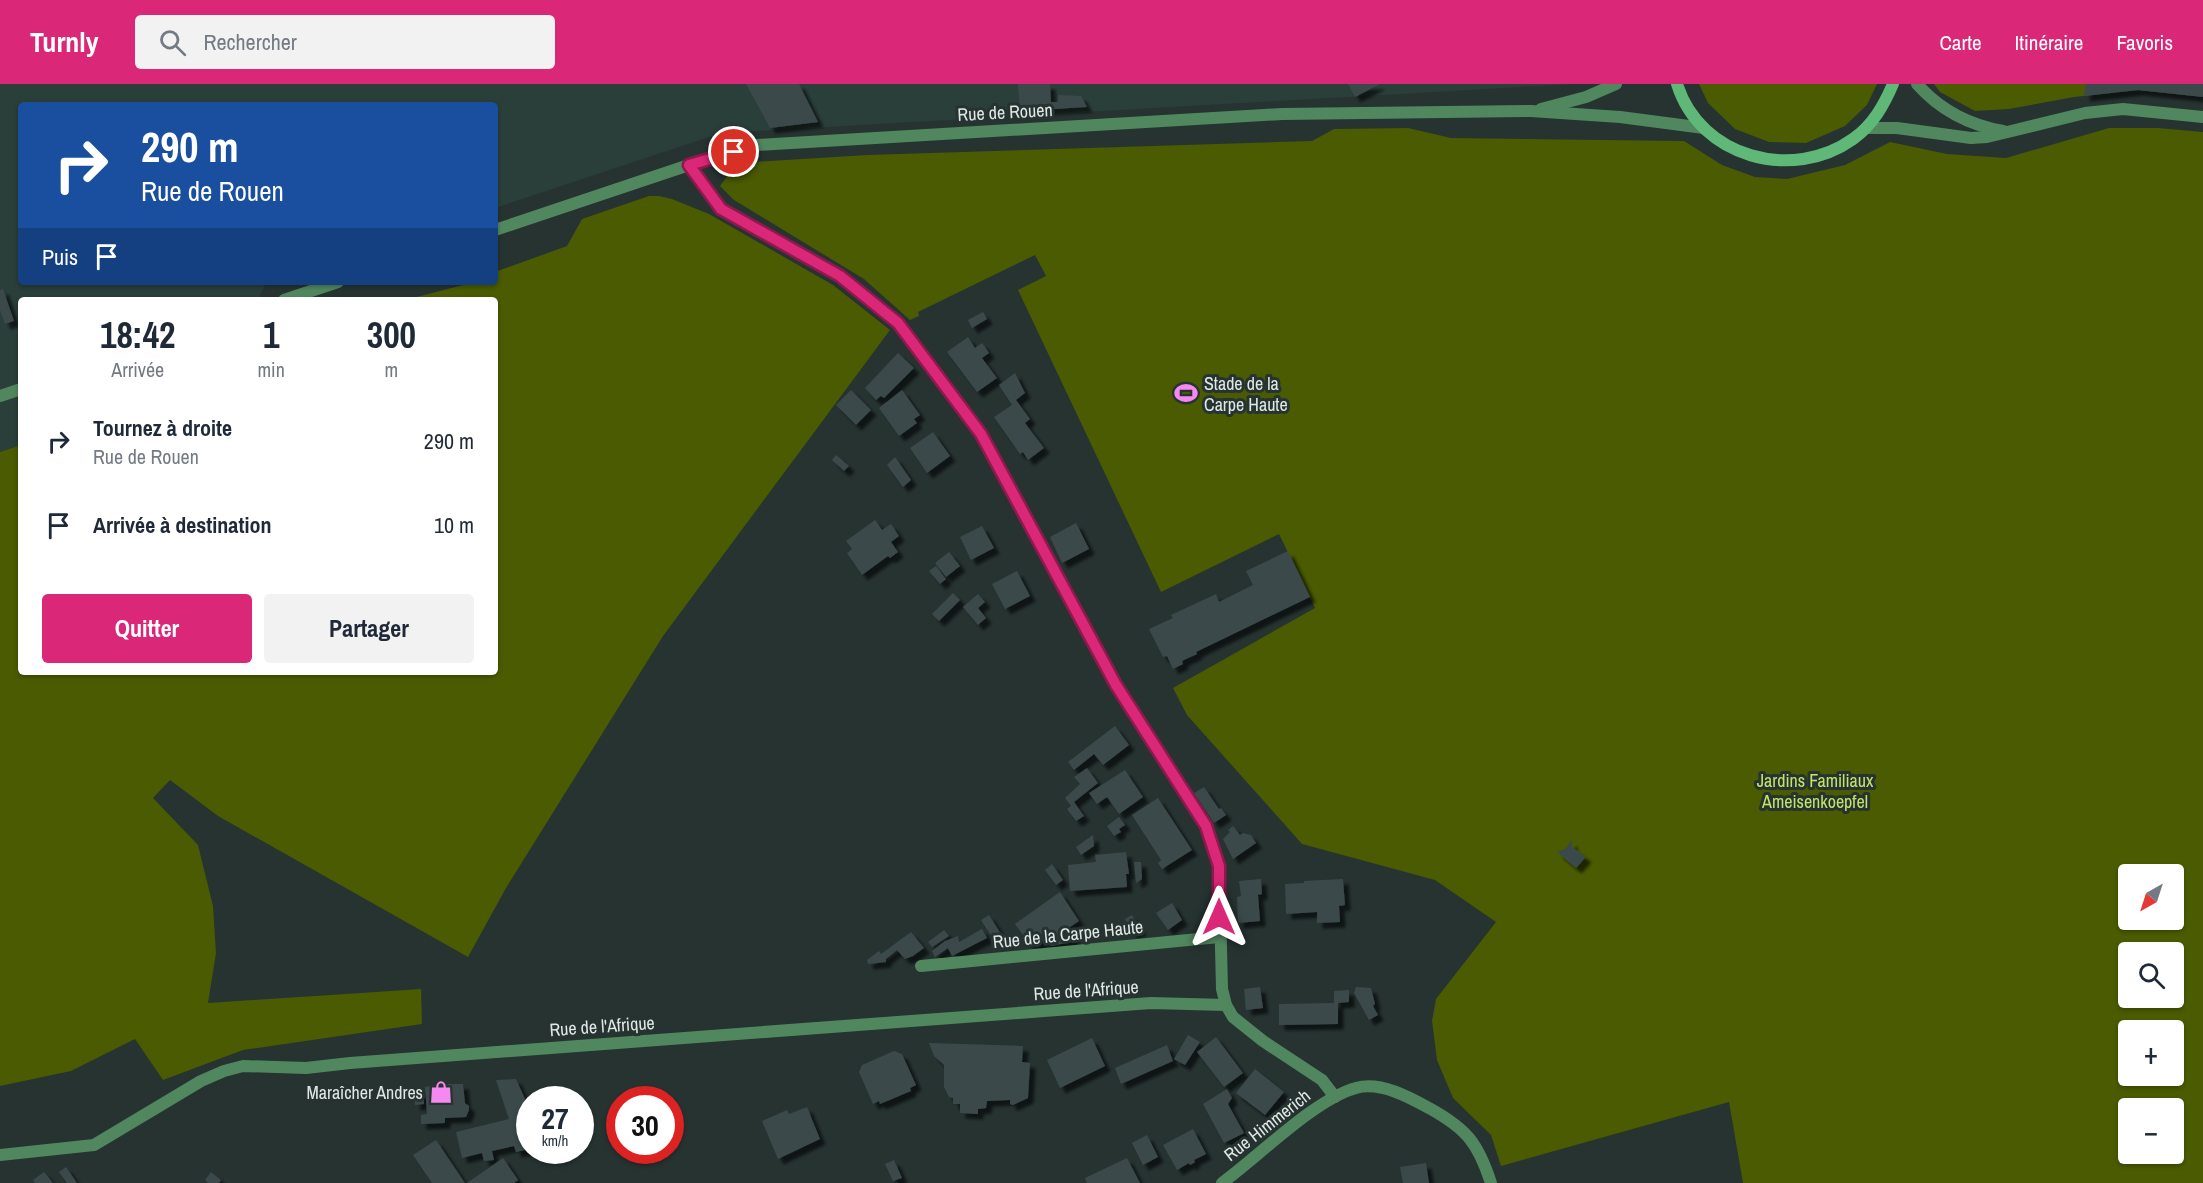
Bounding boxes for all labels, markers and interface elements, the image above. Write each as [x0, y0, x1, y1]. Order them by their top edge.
search box [135, 15, 555, 69]
text: Turnly [30, 23, 99, 61]
icon: search [156, 26, 189, 59]
text: Rechercher [204, 27, 297, 57]
text: Carte [1939, 28, 1982, 57]
text: Itinéraire [2015, 28, 2083, 57]
text: Favoris [2116, 28, 2173, 57]
street label: Rue de Rouen [957, 97, 1053, 127]
text: 290 m [141, 119, 239, 175]
icon: right [42, 126, 120, 204]
pin [708, 126, 759, 177]
icon: arrive [717, 135, 750, 168]
text: Rue de Rouen [141, 173, 284, 209]
icon: arrive [90, 240, 123, 273]
text: Puis [42, 242, 78, 272]
text: 18:42 [100, 311, 175, 359]
text: 1 [263, 311, 279, 359]
text: 300 [367, 311, 416, 359]
text: Arrivée [111, 356, 164, 383]
text: min [257, 356, 285, 383]
text: m [385, 356, 398, 383]
place label: Stade de la Carpe Haute [1204, 371, 1288, 417]
sports icon: Stade de la Carpe Haute [1173, 380, 1199, 406]
text: Tournez à droite [93, 413, 232, 443]
icon: right [42, 425, 75, 458]
text: 290 m [424, 426, 474, 456]
text: Rue de Rouen [93, 443, 199, 470]
icon: arrive [42, 509, 75, 542]
text: Arrivée à destination [93, 510, 271, 540]
text: 10 m [434, 510, 474, 540]
button: Quitter [42, 594, 252, 663]
button: Partager [264, 594, 474, 663]
park label: Jardins Familiaux Ameisenkoepfel [1757, 768, 1874, 814]
north arrow [2118, 864, 2184, 930]
map controls [2118, 864, 2184, 1164]
position arrow [1187, 885, 1251, 949]
street label: Rue de la Carpe Haute [992, 914, 1144, 954]
button: search [2118, 942, 2184, 1008]
street label: Rue de l'Afrique [1033, 974, 1139, 1006]
street label: Rue de l'Afrique [549, 1010, 655, 1042]
button: + [2118, 1020, 2184, 1086]
shop icon: Maraîcher Andres [428, 1079, 454, 1105]
place label: Maraîcher Andres [307, 1080, 423, 1105]
street label: Rue Himmerich [1219, 1083, 1315, 1167]
speed limit sign: 30 [606, 1086, 684, 1164]
text: 27 [541, 1098, 569, 1138]
button: − [2118, 1098, 2184, 1164]
text: km/h [542, 1130, 568, 1151]

